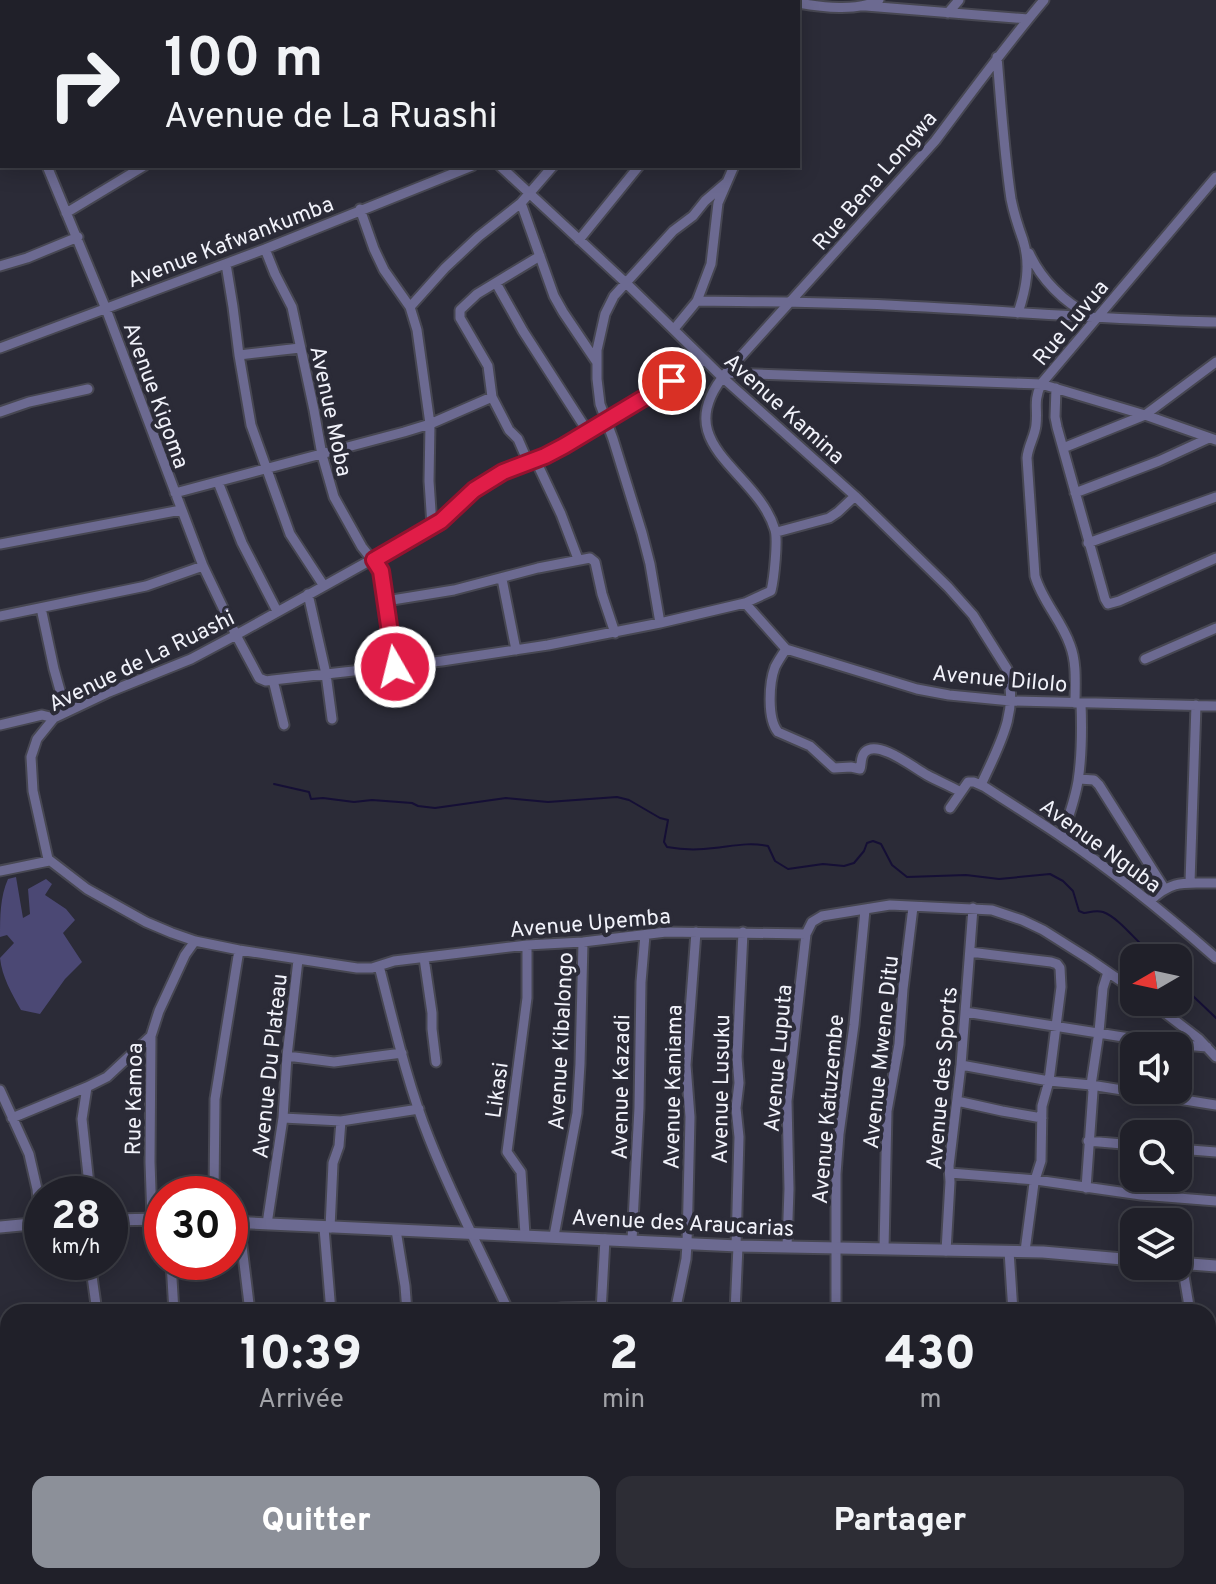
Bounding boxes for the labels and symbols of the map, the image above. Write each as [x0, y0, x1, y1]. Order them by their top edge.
street label: Rue Bena Longwa [808, 106, 944, 257]
street label: Avenue Kafwankumba [124, 192, 338, 295]
street label: Rue Luvua [1028, 275, 1116, 372]
street label: Avenue Kigoma [116, 319, 194, 473]
street label: Avenue Moba [303, 344, 357, 479]
pin [638, 347, 706, 415]
street label: Avenue Kamina [717, 349, 849, 471]
street label: Avenue de La Ruashi [45, 605, 240, 719]
position arrow [353, 625, 437, 709]
street label: Avenue Dilolo [931, 661, 1068, 700]
street label: Avenue Nguba [1034, 794, 1165, 900]
street label: Avenue Upemba [509, 904, 672, 945]
north arrow [1120, 944, 1192, 1016]
street label: Avenue Kibalongo [544, 951, 581, 1131]
street label: Avenue Mwene Ditu [859, 954, 906, 1150]
street label: Avenue Du Plateau [248, 972, 295, 1160]
street label: Avenue Luputa [760, 983, 799, 1133]
street label: Avenue des Sports [922, 986, 965, 1171]
street label: Avenue Kaniama [660, 1004, 689, 1170]
street label: Avenue Katuzembe [808, 1013, 851, 1205]
street label: Avenue Kazadi [608, 1014, 637, 1160]
street label: Avenue Lusuku [708, 1014, 737, 1164]
street label: Rue Kamoa [121, 1042, 150, 1156]
street label: Likasi [481, 1060, 516, 1120]
speed limit sign: 30 [144, 1176, 248, 1280]
street label: Avenue des Araucarias [571, 1205, 795, 1244]

